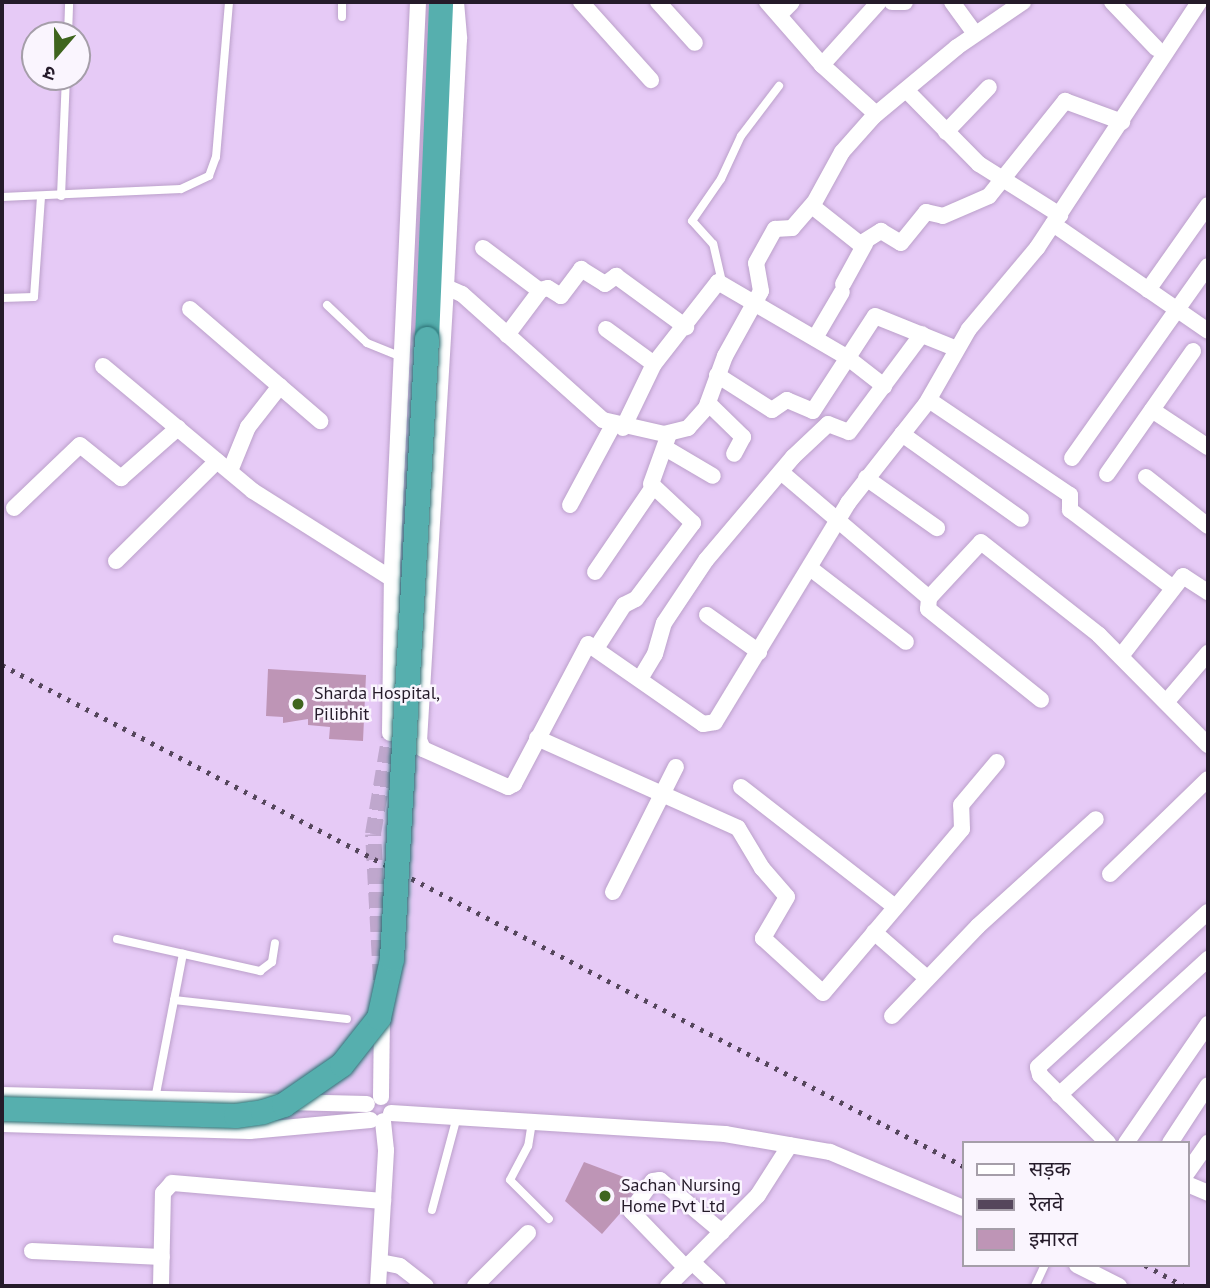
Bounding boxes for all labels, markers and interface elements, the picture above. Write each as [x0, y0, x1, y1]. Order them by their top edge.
north arrow [21, 21, 91, 91]
text: उ [40, 61, 59, 87]
place label: Sharda Hospital, Pilibhit [314, 683, 440, 726]
marker: Sharda Hospital, Pilibhit [288, 694, 308, 714]
legend [962, 1141, 1189, 1267]
text: सड़क [1029, 1155, 1071, 1182]
place label: Sachan Nursing Home Pvt Ltd [621, 1175, 741, 1218]
marker: Sachan Nursing Home Pvt Ltd [595, 1186, 615, 1206]
text: रेलवे [1029, 1190, 1064, 1217]
text: इमारत [1029, 1225, 1078, 1252]

